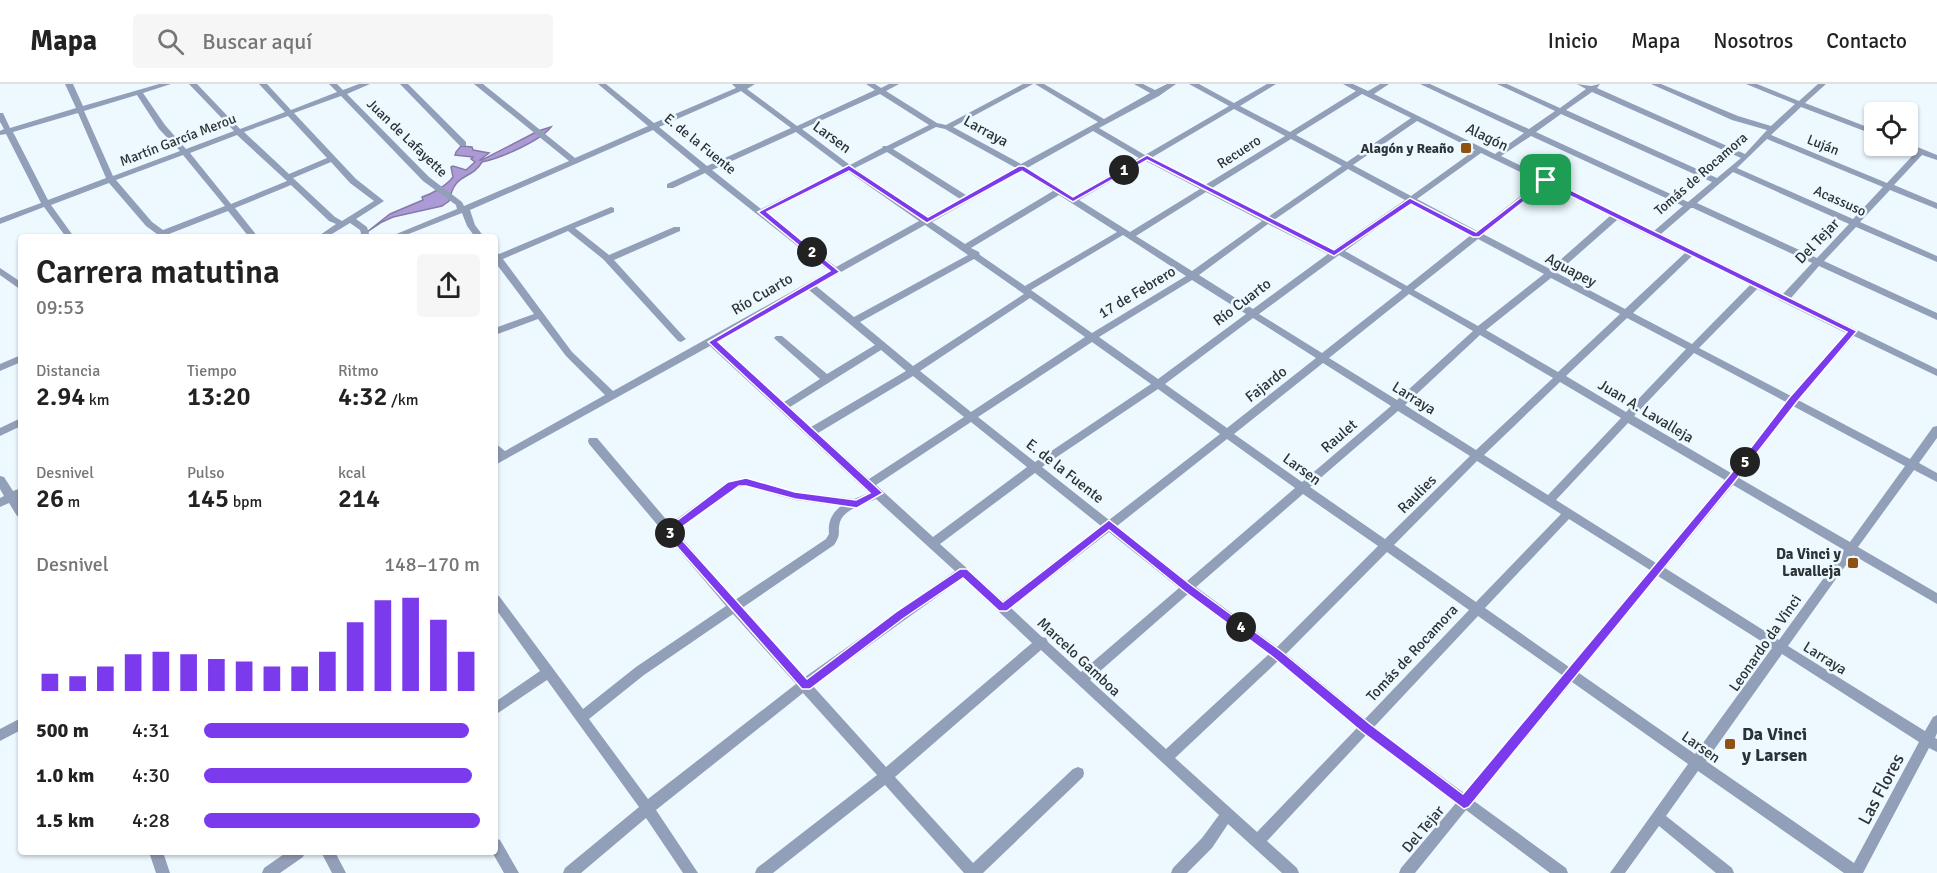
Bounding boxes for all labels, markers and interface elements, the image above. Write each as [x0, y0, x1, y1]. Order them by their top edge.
search box [133, 14, 553, 68]
text: Mapa [30, 24, 97, 58]
icon: search [154, 25, 187, 58]
text: Buscar aquí [202, 28, 312, 55]
text: Inicio [1548, 28, 1598, 54]
text: Mapa [1631, 28, 1680, 54]
text: Nosotros [1713, 28, 1793, 54]
text: Contacto [1826, 28, 1907, 54]
street label: Juan de Lafayette [363, 95, 451, 181]
map controls [1864, 102, 1918, 156]
button: locate [1864, 102, 1918, 156]
street label: Martín García Merou [117, 110, 239, 170]
street label: E. de la Fuente [661, 110, 739, 178]
street label: Larraya [961, 111, 1011, 151]
street label: Larsen [809, 117, 855, 157]
street label: Alagón [1463, 119, 1511, 155]
street label: Tomás de Rocamora [1651, 129, 1751, 219]
street label: Luján [1804, 131, 1842, 159]
street label: Recuero [1214, 132, 1264, 172]
place label: Alagón y Reaño [1361, 140, 1454, 157]
marker: Alagón y Reaño [1459, 141, 1473, 155]
pin [1520, 154, 1571, 205]
pin: 1 [1109, 155, 1139, 185]
text: 1 [1120, 160, 1128, 180]
icon: arrive [1529, 163, 1562, 196]
street label: Acassuso [1811, 182, 1869, 220]
street label: Del Tejar [1791, 214, 1843, 267]
pin: 2 [797, 237, 827, 267]
text: 2 [808, 242, 816, 262]
street label: Aguapey [1542, 249, 1600, 291]
text: Carrera matutina [36, 252, 280, 293]
button: share [417, 254, 480, 317]
street label: 17 de Febrero [1095, 262, 1179, 322]
street label: Río Cuarto [728, 269, 796, 319]
street label: Río Cuarto [1210, 274, 1275, 330]
text: 09:53 [36, 295, 85, 320]
text: Distancia [36, 361, 100, 381]
text: Tiempo [187, 361, 237, 381]
text: Ritmo [338, 361, 379, 381]
street label: Fajardo [1242, 362, 1291, 406]
street label: Juan A. Lavalleja [1595, 375, 1697, 447]
street label: Larraya [1389, 378, 1439, 418]
text: 2.94 [36, 381, 85, 413]
text: 13:20 [187, 381, 251, 413]
text: 4:32 [338, 381, 387, 413]
text: km [85, 390, 110, 410]
text: /km [387, 390, 419, 410]
street label: Raulet [1317, 416, 1361, 456]
street label: E. de la Fuente [1023, 435, 1107, 507]
pin: 5 [1730, 447, 1760, 477]
street label: Larsen [1279, 449, 1325, 489]
text: 5 [1741, 452, 1749, 472]
text: Desnivel [36, 463, 94, 483]
text: Pulso [187, 463, 225, 483]
text: kcal [338, 463, 366, 483]
street label: Raulies [1394, 471, 1440, 517]
text: 26 [36, 483, 64, 515]
text: 145 [187, 483, 229, 515]
text: 214 [338, 483, 380, 515]
text: m [64, 492, 80, 512]
text: bpm [229, 492, 262, 512]
pin: 3 [655, 518, 685, 548]
text: 3 [666, 523, 674, 543]
place label: Da Vinci y Lavalleja [1776, 545, 1842, 580]
text: Desnivel [36, 552, 109, 577]
text: 148–170 m [384, 552, 480, 577]
marker: Da Vinci y Lavalleja [1846, 556, 1860, 570]
street label: Leonardo da Vinci [1725, 591, 1805, 695]
street label: Tomás de Rocamora [1362, 601, 1462, 705]
pin: 4 [1226, 612, 1256, 642]
street label: Marcelo Gamboa [1034, 614, 1124, 700]
text: 4 [1237, 617, 1245, 637]
street label: Larraya [1800, 638, 1850, 678]
text: 500 m [36, 718, 89, 743]
text: 4:31 [132, 718, 170, 743]
place label: Da Vinci y Larsen [1741, 723, 1808, 766]
street label: Larsen [1678, 727, 1724, 767]
marker: Da Vinci y Larsen [1723, 737, 1737, 751]
street label: Las Flores [1853, 750, 1909, 828]
text: 1.0 km [36, 763, 94, 788]
text: 4:30 [132, 763, 170, 788]
street label: Del Tejar [1398, 801, 1448, 856]
text: 1.5 km [36, 808, 94, 833]
text: 4:28 [132, 808, 170, 833]

